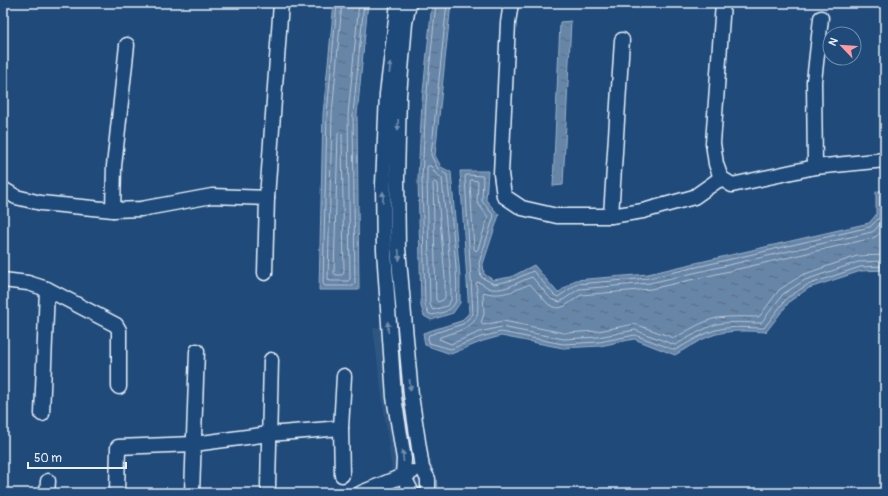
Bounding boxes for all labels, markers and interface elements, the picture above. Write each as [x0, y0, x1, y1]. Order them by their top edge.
north arrow [822, 26, 862, 66]
text: N [826, 35, 841, 48]
one-way arrow [387, 62, 393, 74]
one-way arrow [395, 119, 401, 132]
one-way arrow [380, 190, 386, 203]
one-way arrow [395, 249, 402, 261]
one-way arrow [385, 321, 392, 333]
one-way arrow [406, 379, 413, 391]
scale bar [28, 444, 126, 470]
one-way arrow [400, 450, 406, 462]
text: 50 m [34, 451, 62, 466]

